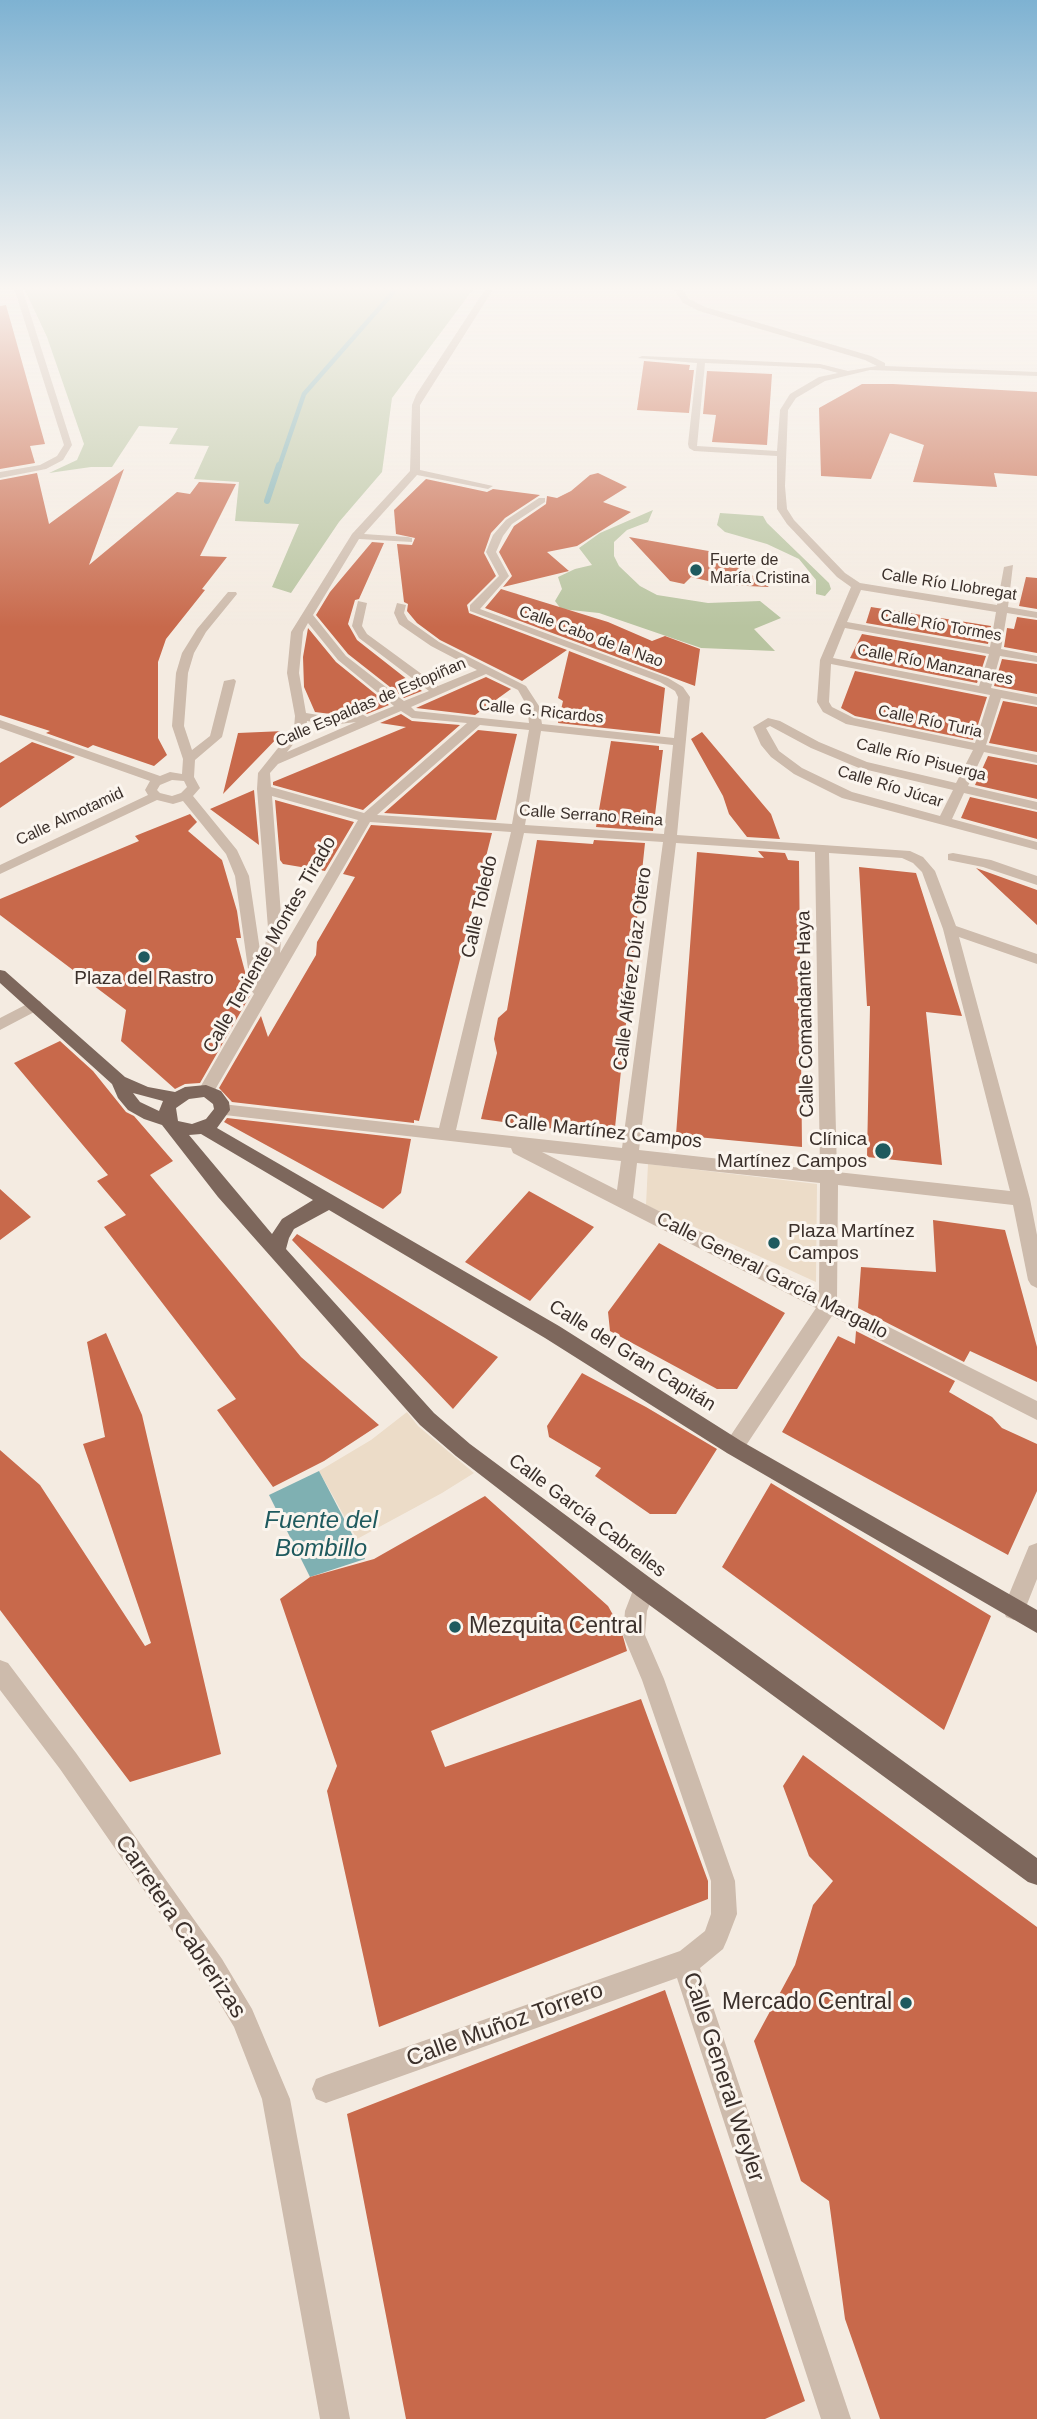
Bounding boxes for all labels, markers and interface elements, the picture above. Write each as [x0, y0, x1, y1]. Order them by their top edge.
place label: Fuerte de María Cristina [710, 551, 810, 589]
marker: Fuerte de María Cristina [688, 562, 704, 578]
street label: Calle Río Llobregat [880, 565, 1018, 605]
street label: Calle Cabo de la Nao [516, 602, 666, 672]
street label: Calle Río Tormes [879, 606, 1003, 646]
street label: Calle Río Manzanares [855, 640, 1015, 690]
street label: Calle Espaldas de Estopiñan [273, 654, 469, 752]
street label: Calle G. Ricardos [478, 696, 604, 728]
street label: Calle Río Turia [876, 702, 984, 742]
street label: Calle Río Pisuerga [854, 735, 988, 785]
street label: Calle Río Júcar [835, 762, 945, 812]
street label: Calle Almotamid [13, 784, 127, 850]
street label: Calle Serrano Reina [518, 801, 664, 831]
street label: Calle Teniente Montes Tirado [199, 833, 341, 1057]
street label: Calle Toledo [457, 853, 503, 961]
street label: Calle Alférez Díaz Otero [609, 866, 657, 1072]
street label: Calle Comandante Haya [793, 910, 819, 1118]
marker: Plaza del Rastro [136, 949, 152, 965]
place label: Plaza del Rastro [74, 968, 214, 990]
street label: Calle Martínez Campos [503, 1110, 703, 1154]
place label: Clínica Martínez Campos [717, 1129, 867, 1173]
marker: Clínica Martínez Campos [873, 1141, 893, 1161]
street label: Calle General García Margallo [653, 1208, 891, 1344]
place label: Plaza Martínez Campos [788, 1221, 915, 1265]
marker: Plaza Martínez Campos [766, 1235, 782, 1251]
street label: Calle del Gran Capitán [544, 1295, 720, 1417]
street label: Calle García Cabrelles [504, 1449, 670, 1583]
water label: Fuente del Bombillo [264, 1507, 378, 1563]
place label: Mezquita Central [469, 1613, 643, 1641]
marker: Mezquita Central [447, 1619, 463, 1635]
street label: Carretera Cabrerizas [109, 1830, 251, 2024]
street label: Calle General Weyler [676, 1969, 770, 2185]
street label: Calle Muñoz Torrero [403, 1977, 607, 2073]
place label: Mercado Central [722, 1989, 892, 2017]
marker: Mercado Central [898, 1995, 914, 2011]

